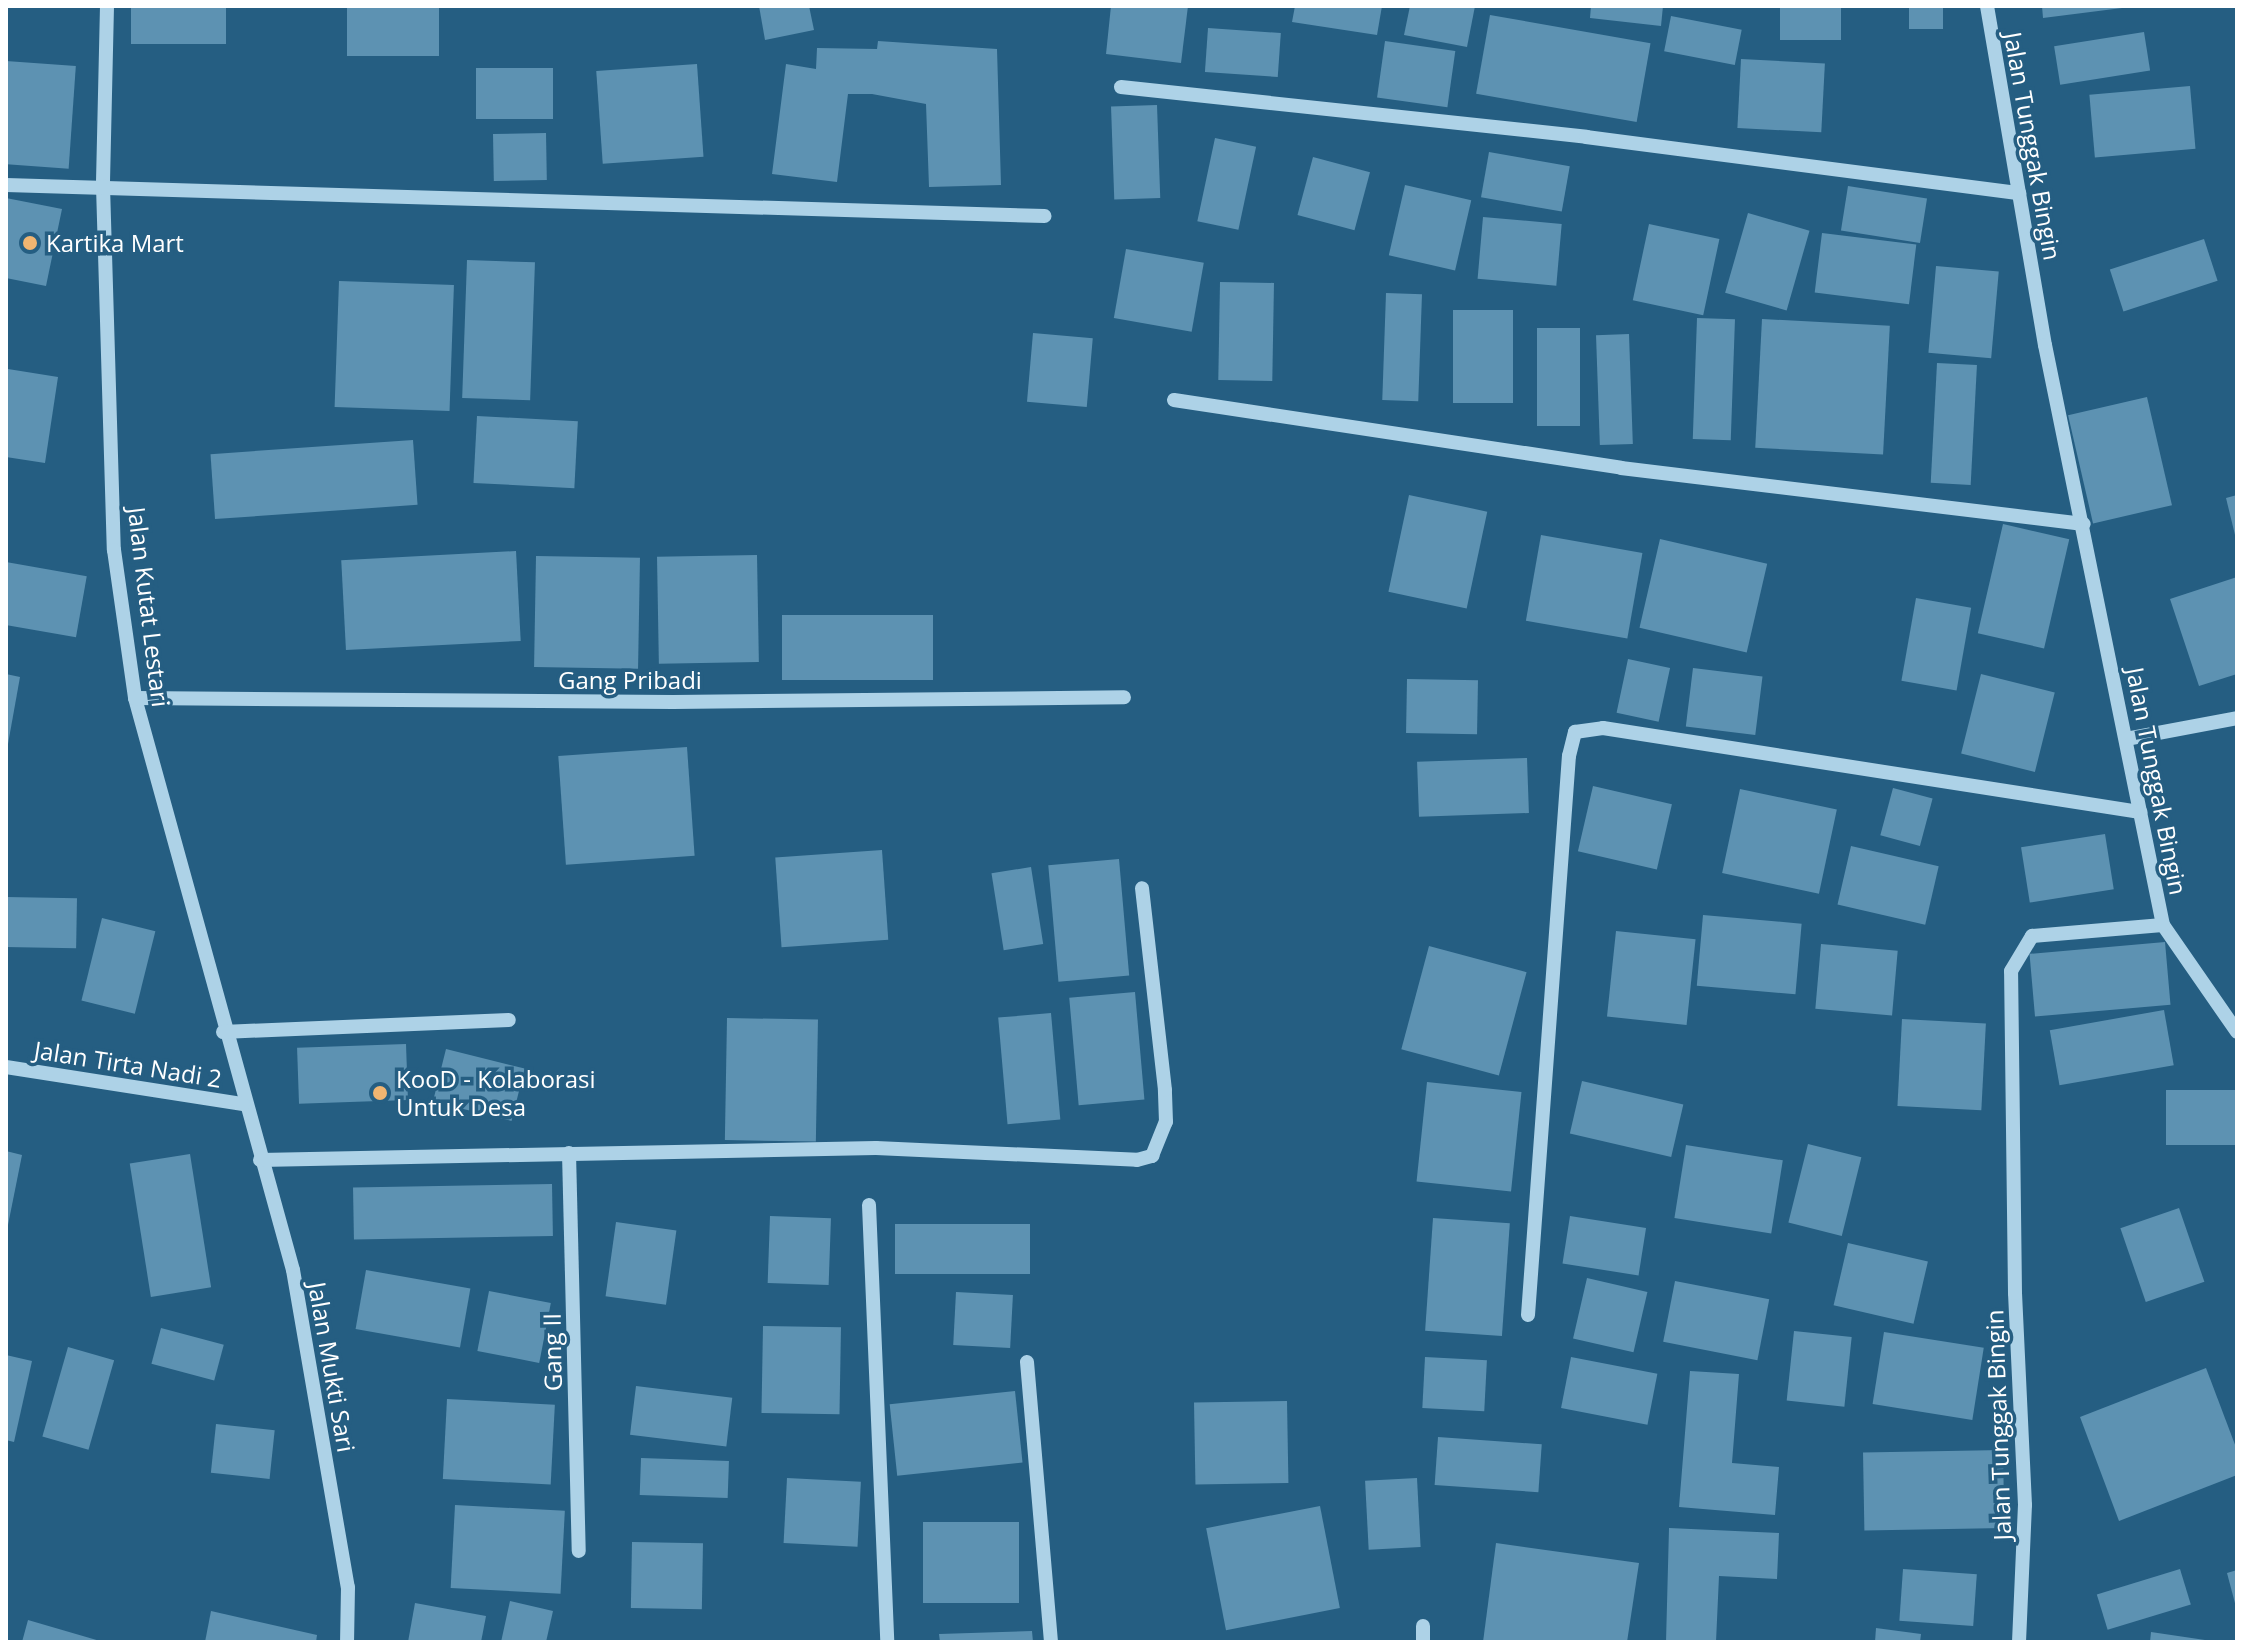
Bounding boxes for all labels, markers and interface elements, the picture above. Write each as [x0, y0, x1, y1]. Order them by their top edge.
street label: Jalan Tunggak Bingin [1999, 30, 2067, 262]
place label: Kartika Mart [46, 229, 184, 257]
marker: Kartika Mart [21, 234, 39, 252]
street label: Jalan Kutat Lestari [122, 505, 176, 709]
street label: Jalan Tunggak Bingin [2121, 665, 2193, 897]
street label: Gang Pribadi [558, 666, 702, 694]
street label: Jalan Tirta Nadi 2 [32, 1035, 224, 1093]
place label: KooD - Kolaborasi Untuk Desa [396, 1065, 595, 1121]
marker: KooD - Kolaborasi Untuk Desa [371, 1084, 389, 1102]
street label: Jalan Mukti Sari [303, 1280, 361, 1454]
street label: Jalan Tunggak Bingin [1980, 1309, 2016, 1541]
street label: Gang II [537, 1313, 567, 1391]

